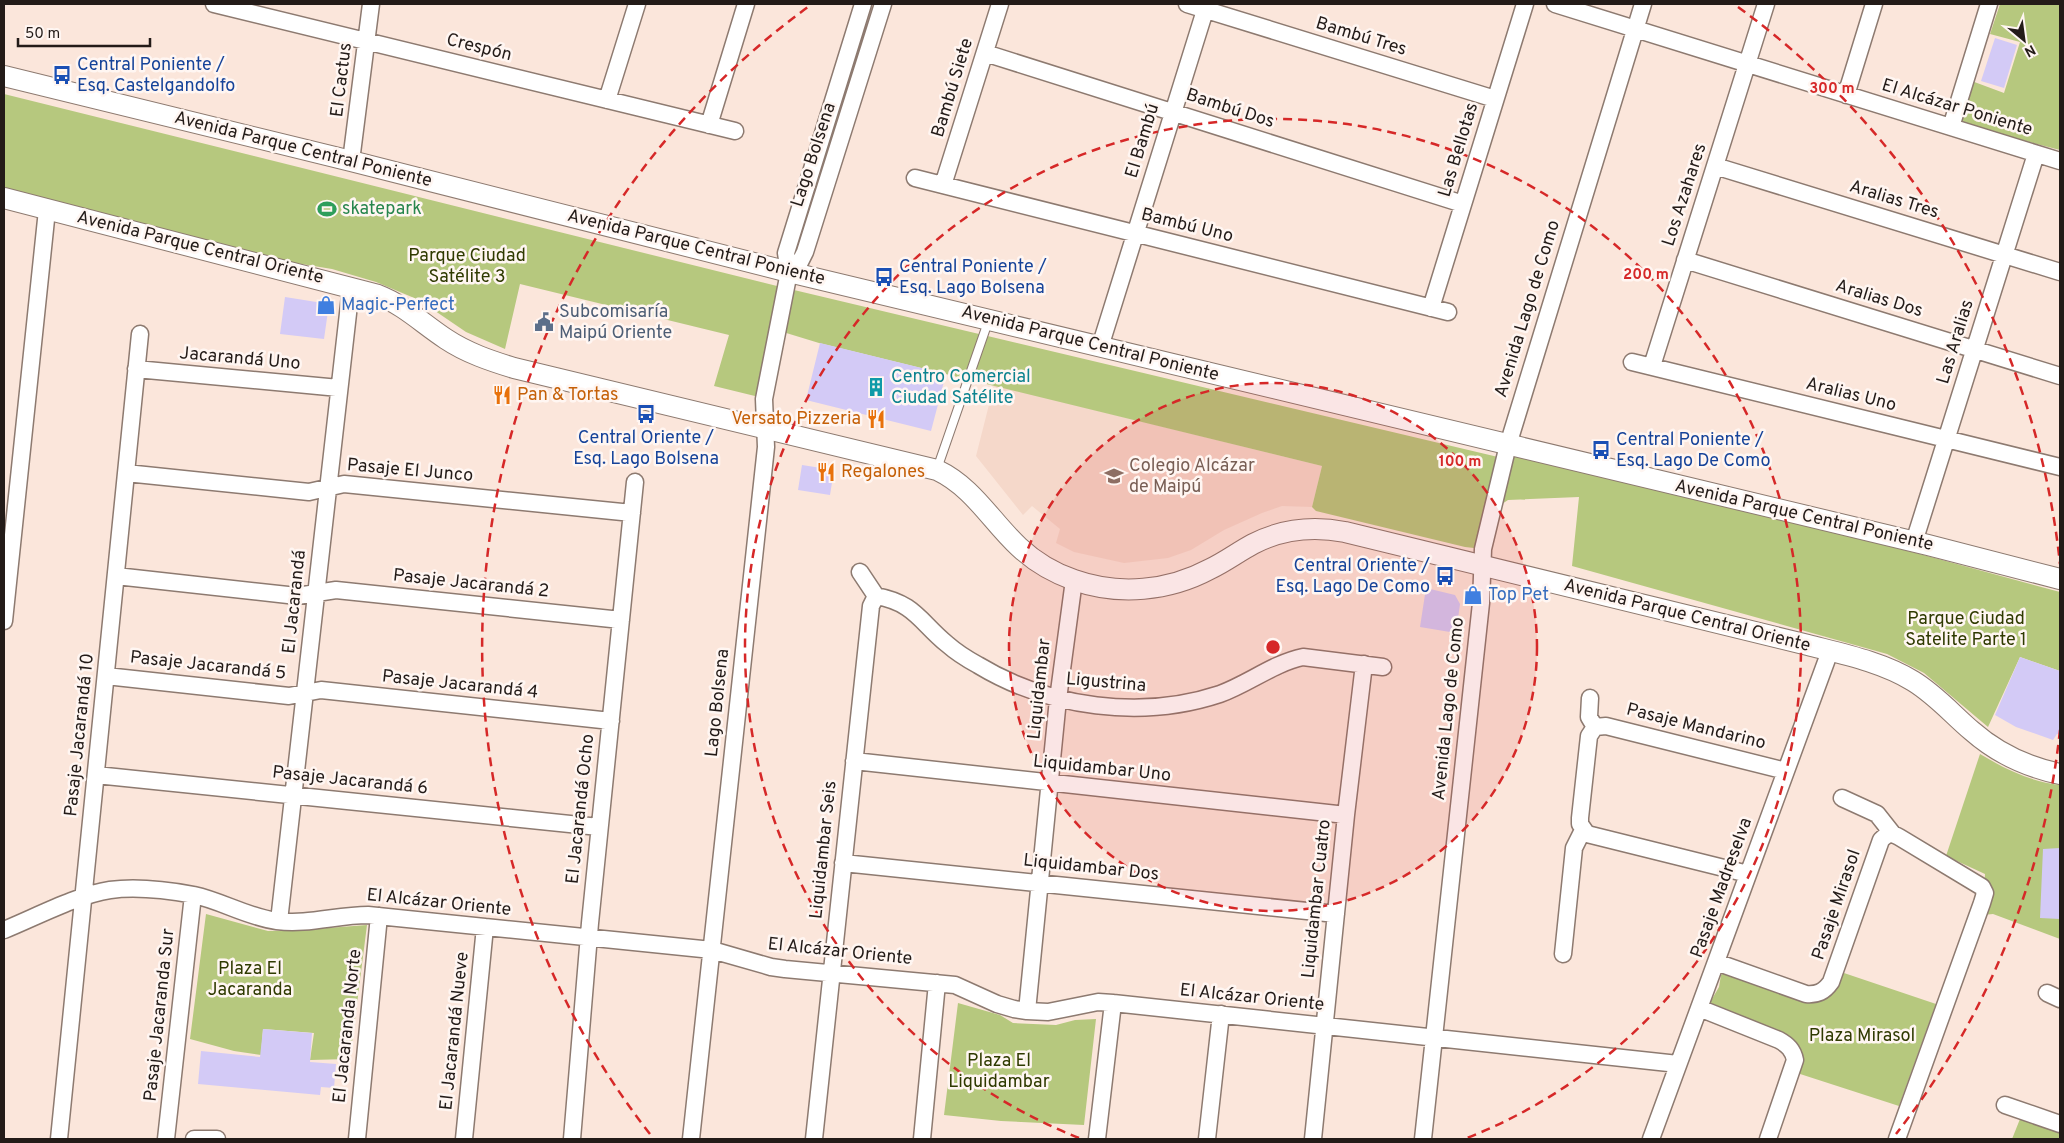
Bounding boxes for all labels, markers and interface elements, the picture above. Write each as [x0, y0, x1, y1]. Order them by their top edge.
street label: Bambú Tres [1313, 12, 1409, 62]
scale bar [18, 15, 150, 47]
north arrow [1999, 15, 2049, 65]
text: 50 m [25, 25, 60, 44]
street label: Crespón [444, 29, 514, 67]
street label: Bambú Siete [927, 36, 979, 140]
text: N [2021, 40, 2038, 60]
street label: El Cactus [326, 41, 358, 119]
place label: Central Poniente / Esq. Castelgandolfo [77, 54, 235, 98]
bus stop icon: Central Poniente / Esq. Castelgandolfo [51, 64, 73, 86]
street label: El Alcázar Poniente [1879, 74, 2035, 142]
text: 300 m [1809, 80, 1855, 99]
street label: Bambú Dos [1183, 84, 1277, 134]
street label: Lago Bolsena [786, 100, 842, 210]
street label: Las Bellotas [1434, 100, 1484, 200]
street label: El Bambú [1121, 101, 1165, 181]
street label: Avenida Parque Central Poniente [172, 107, 434, 193]
street label: Los Azahares [1658, 141, 1712, 249]
street label: Aralias Tres [1846, 175, 1942, 225]
sports icon: skatepark [316, 198, 338, 220]
place label: skatepark [342, 198, 422, 221]
street label: Bambú Uno [1138, 203, 1236, 249]
street label: Avenida Parque Central Poniente [565, 205, 827, 291]
street label: Avenida Parque Central Oriente [74, 206, 326, 290]
street label: Avenida Lago de Como [1490, 218, 1566, 400]
park label: Parque Ciudad Satélite 3 [408, 245, 526, 289]
place label: Central Poniente / Esq. Lago Bolsena [899, 256, 1047, 300]
bus stop icon: Central Poniente / Esq. Lago Bolsena [873, 266, 895, 288]
text: 200 m [1623, 266, 1669, 285]
street label: Aralias Dos [1833, 275, 1925, 323]
shop icon: Magic-Perfect [315, 294, 337, 316]
place label: Magic-Perfect [341, 294, 455, 317]
street label: Las Aralias [1932, 297, 1980, 387]
place label: Subcomisaría Maipú Oriente [559, 301, 672, 345]
street label: Avenida Parque Central Poniente [959, 301, 1221, 387]
public building icon: Subcomisaría Maipú Oriente [533, 311, 555, 333]
street label: Jacarandá Uno [178, 342, 302, 376]
place label: Centro Comercial Ciudad Satélite [891, 366, 1031, 410]
street label: Aralias Uno [1803, 373, 1899, 417]
building icon: Centro Comercial Ciudad Satélite [865, 376, 887, 398]
restaurant icon: Pan & Tortas [491, 384, 513, 406]
place label: Pan & Tortas [517, 384, 618, 407]
bus stop icon: Central Oriente / Esq. Lago Bolsena [635, 403, 657, 425]
place label: Versato Pizzeria [731, 408, 861, 431]
restaurant icon: Versato Pizzeria [865, 408, 887, 430]
place label: Central Oriente / Esq. Lago Bolsena [573, 427, 719, 471]
place label: Central Poniente / Esq. Lago De Como [1616, 429, 1770, 473]
bus stop icon: Central Poniente / Esq. Lago De Como [1590, 439, 1612, 461]
text: 100 m [1439, 453, 1481, 472]
street label: Pasaje El Junco [346, 454, 474, 488]
place label: Colegio Alcázar de Maipú [1129, 455, 1255, 499]
restaurant icon: Regalones [815, 461, 837, 483]
place label: Regalones [841, 461, 925, 484]
school or university icon: Colegio Alcázar de Maipú [1103, 465, 1125, 487]
street label: Avenida Parque Central Poniente [1672, 475, 1936, 557]
street label: El Jacarandá [278, 549, 312, 655]
place label: Central Oriente / Esq. Lago De Como [1276, 555, 1430, 599]
street label: Pasaje Jacarandá 2 [392, 564, 550, 604]
bus stop icon: Central Oriente / Esq. Lago De Como [1434, 565, 1456, 587]
street label: Avenida Parque Central Oriente [1561, 574, 1813, 658]
shop icon: Top Pet [1462, 584, 1484, 606]
place label: Top Pet [1488, 584, 1549, 607]
park label: Parque Ciudad Satelite Parte 1 [1905, 608, 2027, 652]
street label: Avenida Lago de Como [1428, 616, 1470, 802]
street label: Liquidambar [1023, 637, 1057, 741]
centre of rings [1264, 638, 1282, 656]
street label: Pasaje Jacarandá 5 [129, 646, 287, 686]
street label: Lago Bolsena [701, 648, 735, 758]
street label: Pasaje Jacarandá 10 [60, 652, 100, 818]
street label: Pasaje Jacarandá 4 [381, 665, 539, 705]
street label: Ligustrina [1065, 668, 1147, 698]
street label: Pasaje Mandarino [1624, 699, 1768, 755]
street label: El Jacarandá Ocho [562, 733, 600, 885]
street label: Liquidambar Uno [1032, 750, 1172, 788]
street label: Pasaje Jacarandá 6 [271, 761, 429, 801]
street label: Liquidambar Seis [805, 780, 843, 920]
street label: Pasaje Madreselva [1686, 815, 1758, 961]
street label: Liquidambar Cuatro [1297, 818, 1337, 980]
street label: Pasaje Mirasol [1807, 847, 1867, 963]
street label: Liquidambar Dos [1022, 849, 1160, 887]
street label: El Alcázar Oriente [366, 884, 512, 922]
street label: Pasaje Jacaranda Sur [139, 927, 181, 1103]
street label: El Alcázar Oriente [767, 933, 913, 971]
street label: El Jacaranda Norte [328, 948, 368, 1104]
street label: El Jacarandá Nueve [435, 951, 475, 1111]
park label: Plaza El Jacaranda [208, 958, 292, 1002]
street label: El Alcázar Oriente [1179, 979, 1325, 1017]
park label: Plaza Mirasol [1809, 1025, 1915, 1048]
park label: Plaza El Liquidambar [948, 1050, 1050, 1094]

